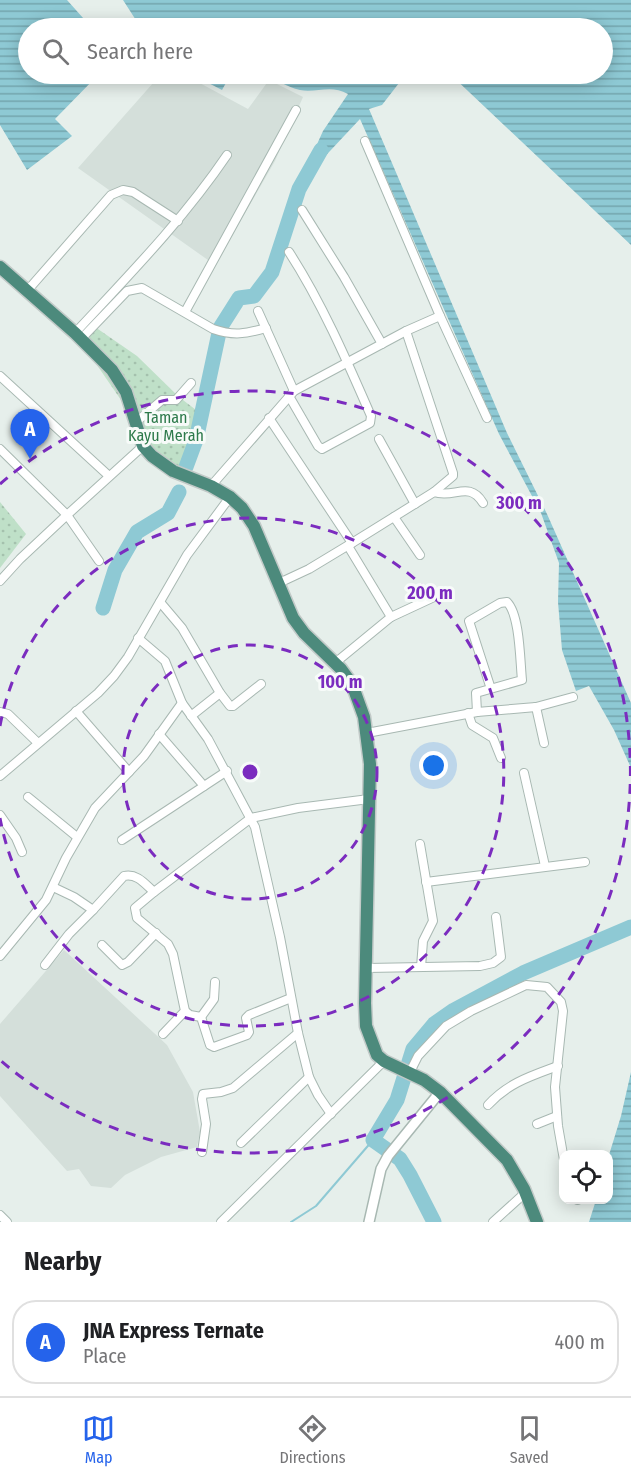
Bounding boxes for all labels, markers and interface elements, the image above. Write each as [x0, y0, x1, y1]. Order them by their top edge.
search box [18, 18, 613, 84]
icon: search [39, 35, 72, 68]
text: Search here [87, 38, 193, 65]
park label: Taman Kayu Merah [128, 408, 204, 445]
pin: A [10, 410, 50, 459]
text: 300 m [495, 492, 542, 514]
text: 200 m [406, 582, 453, 604]
text: 100 m [318, 671, 362, 693]
your location [419, 751, 448, 780]
centre of rings [240, 762, 260, 782]
map controls [559, 1150, 613, 1204]
button: locate [559, 1150, 613, 1204]
text: Nearby [24, 1246, 101, 1277]
text: JNA Express Ternate [83, 1317, 264, 1344]
text: A [40, 1330, 51, 1354]
text: 400 m [554, 1330, 605, 1354]
text: Place [83, 1344, 126, 1368]
tab: Map [82, 1412, 115, 1467]
tab: Directions [279, 1412, 346, 1467]
tab: Saved [510, 1412, 549, 1467]

